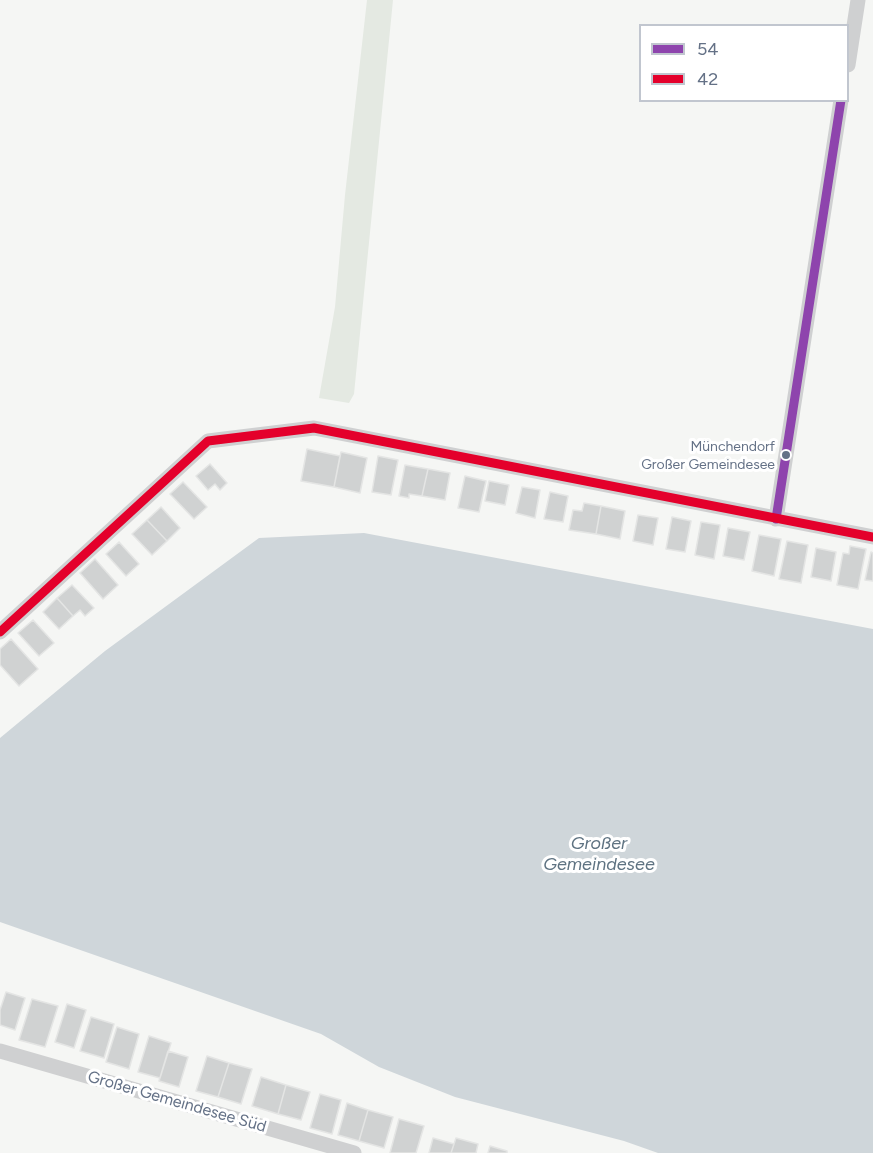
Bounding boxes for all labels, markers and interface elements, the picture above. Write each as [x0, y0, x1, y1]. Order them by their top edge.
legend [639, 24, 849, 102]
text: 54 [697, 38, 719, 60]
text: 42 [697, 68, 718, 90]
place label: Münchendorf Großer Gemeindesee [641, 439, 775, 472]
marker: Münchendorf Großer Gemeindesee [780, 449, 792, 461]
water label: Großer Gemeindesee [543, 833, 655, 876]
street label: Großer Gemeindesee Süd [85, 1067, 269, 1137]

